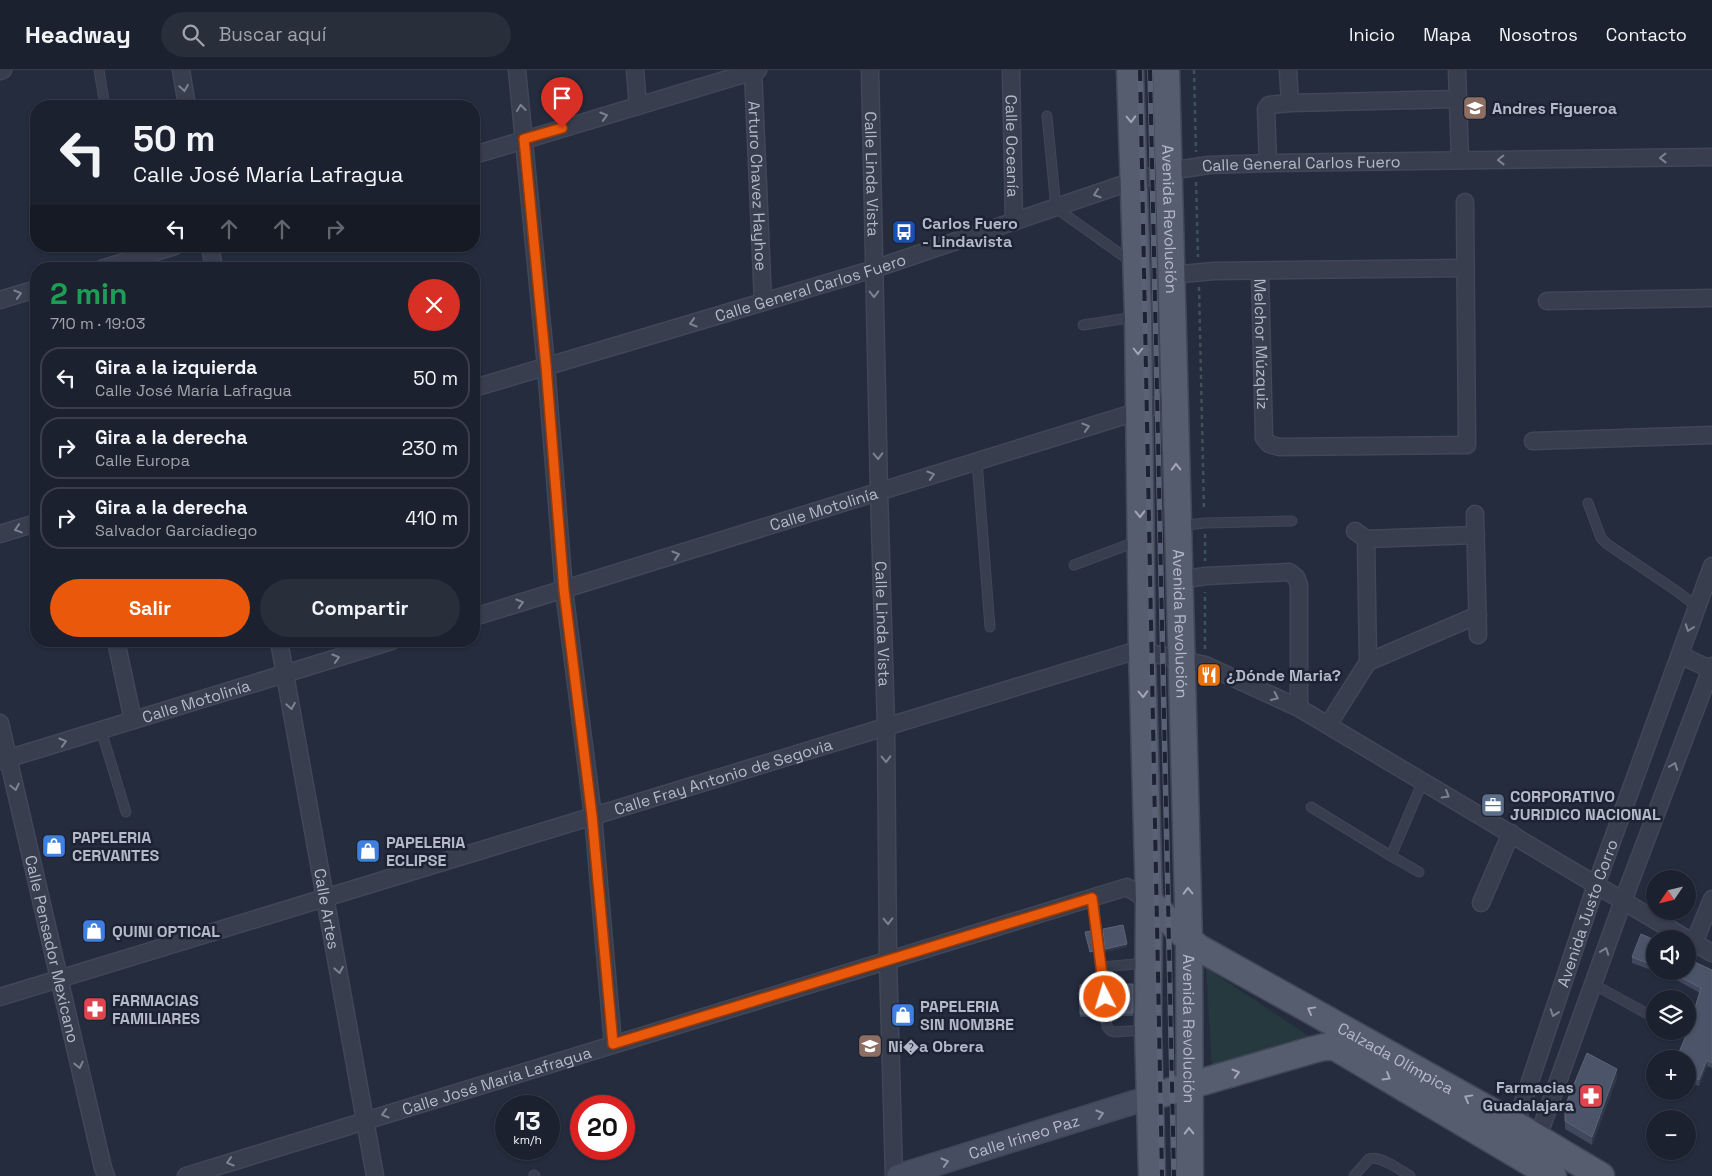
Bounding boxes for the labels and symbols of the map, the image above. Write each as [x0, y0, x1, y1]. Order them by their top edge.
pin [541, 77, 583, 128]
one-way arrow [178, 84, 189, 92]
street label: Calle Oceanía [1000, 94, 1024, 198]
school or university icon: Andres Figueroa [1462, 95, 1488, 121]
place label: Andres Figueroa [1492, 98, 1617, 119]
street label: Arturo Chavez Hayhoe [743, 100, 772, 271]
one-way arrow [516, 103, 527, 111]
one-way arrow [600, 111, 608, 121]
street label: Calle Linda Vista [860, 111, 884, 237]
one-way arrow [1126, 115, 1137, 123]
street label: Avenida Revolución [1157, 144, 1182, 294]
street label: Calle General Carlos Fuero [1201, 151, 1401, 177]
one-way arrow [1659, 152, 1667, 163]
one-way arrow [1497, 155, 1504, 165]
one-way arrow [1094, 188, 1102, 198]
place label: Carlos Fuero - Lindavista [922, 213, 1018, 252]
bus stop icon: Carlos Fuero - Lindavista [891, 219, 917, 245]
street label: Calle General Carlos Fuero [712, 249, 909, 327]
street label: Melchor Múzquiz [1249, 278, 1273, 410]
one-way arrow [13, 290, 22, 300]
one-way arrow [869, 290, 880, 298]
one-way arrow [689, 317, 697, 327]
one-way arrow [1133, 348, 1143, 355]
one-way arrow [1082, 423, 1090, 433]
one-way arrow [873, 452, 883, 460]
one-way arrow [1171, 462, 1181, 470]
one-way arrow [926, 471, 935, 481]
street label: Calle Motolinía [767, 483, 880, 536]
one-way arrow [1135, 510, 1145, 518]
one-way arrow [14, 523, 23, 533]
street label: Avenida Revolución [1168, 549, 1193, 699]
one-way arrow [671, 550, 679, 560]
street label: Calle Linda Vista [870, 561, 895, 687]
one-way arrow [516, 598, 524, 608]
one-way arrow [1685, 624, 1695, 632]
one-way arrow [331, 653, 340, 663]
restaurant icon: ¿Dónde Maria? [1196, 662, 1222, 688]
place label: ¿Dónde Maria? [1226, 665, 1341, 686]
street label: Calle Motolinía [139, 675, 253, 728]
one-way arrow [1137, 690, 1148, 698]
one-way arrow [1270, 690, 1279, 701]
one-way arrow [286, 702, 296, 711]
street label: Calle Fray Antonio de Segovia [612, 734, 835, 820]
one-way arrow [59, 737, 67, 747]
one-way arrow [881, 755, 891, 763]
one-way arrow [1668, 762, 1678, 771]
one-way arrow [9, 783, 20, 792]
place label: CORPORATIVO JURIDICO NACIONAL [1510, 786, 1661, 825]
one-way arrow [1441, 788, 1450, 798]
office icon: CORPORATIVO JURIDICO NACIONAL [1480, 792, 1506, 818]
place label: PAPELERIA CERVANTES [72, 827, 159, 866]
place label: PAPELERIA ECLIPSE [386, 832, 466, 871]
shop icon: PAPELERIA CERVANTES [41, 833, 67, 859]
street label: Avenida Justo Corro [1552, 837, 1623, 990]
shop icon: PAPELERIA ECLIPSE [355, 838, 381, 864]
street label: Calle Pensador Mexicano [20, 853, 84, 1045]
street label: Calle Artes [309, 867, 344, 951]
north arrow [1646, 870, 1696, 920]
one-way arrow [1182, 887, 1193, 895]
shop icon: QUINI OPTICAL [81, 918, 107, 944]
one-way arrow [883, 918, 893, 925]
place label: QUINI OPTICAL [112, 921, 220, 942]
one-way arrow [1599, 947, 1609, 956]
street label: Avenida Revolución [1178, 954, 1200, 1103]
one-way arrow [333, 965, 343, 974]
position arrow [1078, 970, 1130, 1022]
place label: FARMACIAS FAMILIARES [112, 990, 200, 1029]
pharmacy icon: FARMACIAS FAMILIARES [82, 996, 108, 1022]
place label: PAPELERIA SIN NOMBRE [920, 996, 1014, 1035]
shop icon: PAPELERIA SIN NOMBRE [890, 1002, 916, 1028]
one-way arrow [1307, 1006, 1316, 1016]
one-way arrow [1549, 1008, 1559, 1016]
street label: Calzada Olímpica [1334, 1018, 1457, 1099]
school or university icon: Ni�a Obrera [857, 1033, 883, 1059]
place label: Ni�a Obrera [888, 1036, 984, 1057]
street label: Calle José María Lafragua [400, 1042, 594, 1120]
one-way arrow [73, 1061, 84, 1069]
one-way arrow [1231, 1068, 1239, 1078]
one-way arrow [1381, 1070, 1390, 1080]
place label: Farmacias Guadalajara [1483, 1077, 1574, 1116]
pharmacy icon: Farmacias Guadalajara [1578, 1083, 1604, 1109]
one-way arrow [1465, 1094, 1474, 1104]
speed limit sign: 20 [570, 1095, 635, 1160]
one-way arrow [382, 1109, 390, 1119]
street label: Calle Irineo Paz [966, 1110, 1082, 1164]
one-way arrow [1095, 1110, 1104, 1120]
one-way arrow [1184, 1127, 1194, 1134]
one-way arrow [226, 1157, 235, 1167]
one-way arrow [940, 1157, 948, 1167]

